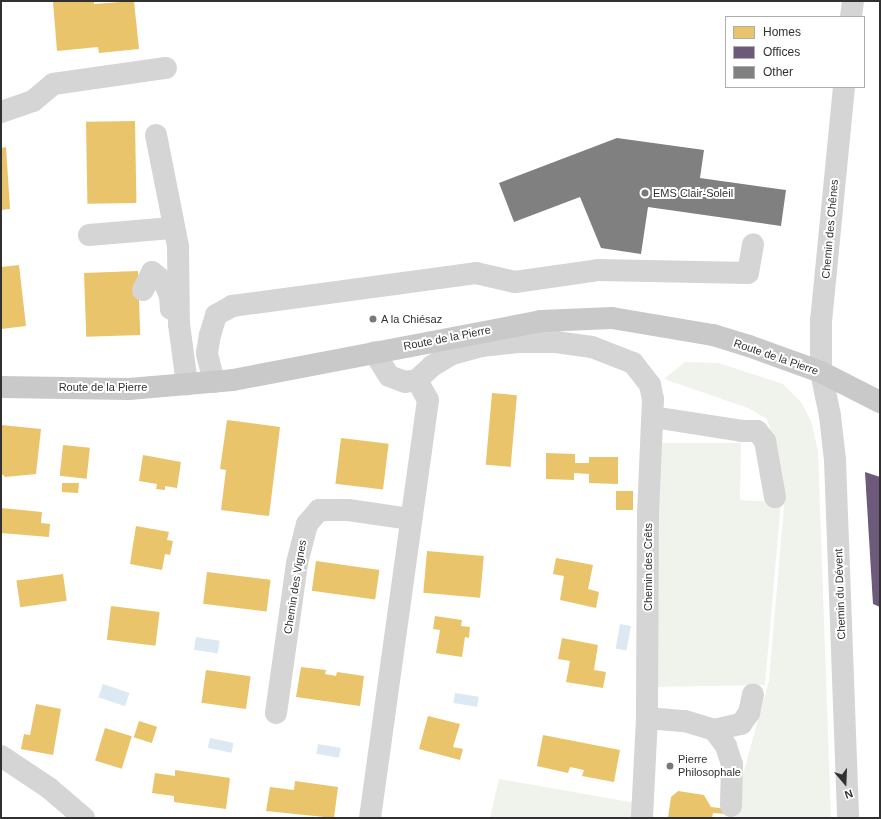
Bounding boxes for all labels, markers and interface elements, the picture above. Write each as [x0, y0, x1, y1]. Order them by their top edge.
legend [725, 16, 865, 88]
text: Homes [763, 25, 801, 39]
text: Offices [763, 45, 800, 59]
text: Other [763, 65, 793, 79]
street label: Chemin des Chênes [819, 179, 841, 279]
place label: EMS Clair-Soleil [653, 186, 733, 200]
marker: EMS Clair-Soleil [640, 188, 650, 198]
place label: A la Chiésaz [381, 312, 443, 326]
marker: A la Chiésaz [368, 314, 378, 324]
street label: Route de la Pierre [402, 323, 492, 353]
street label: Route de la Pierre [732, 336, 820, 378]
street label: Route de la Pierre [59, 380, 147, 394]
street label: Chemin des Crêts [641, 523, 655, 611]
street label: Chemin des Vignes [281, 539, 309, 635]
street label: Chemin du Dévent [832, 548, 848, 640]
place label: Pierre Philosophale [678, 753, 741, 779]
marker: Pierre Philosophale [665, 761, 675, 771]
north arrow [825, 763, 865, 803]
text: N [843, 787, 855, 801]

